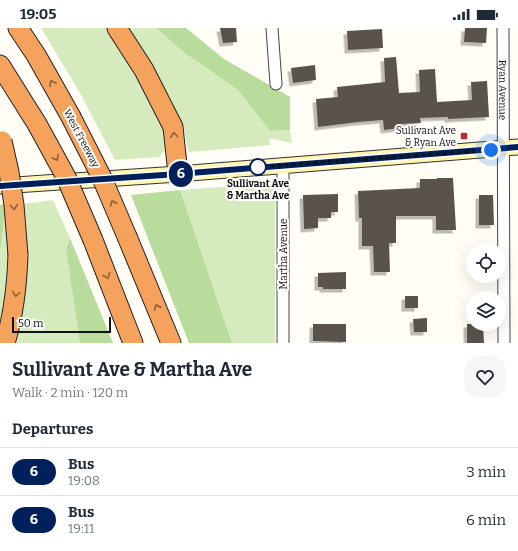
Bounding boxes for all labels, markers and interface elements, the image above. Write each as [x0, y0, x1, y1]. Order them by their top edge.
text: 19:05 [20, 5, 57, 23]
street label: Ryan Avenue [496, 60, 508, 120]
one-way arrow [49, 79, 56, 87]
street label: West Freeway [61, 107, 102, 170]
place label: Sullivant Ave & Ryan Ave [396, 125, 456, 149]
marker: Sullivant Ave & Ryan Ave [459, 131, 469, 141]
one-way arrow [170, 132, 179, 138]
your location [481, 140, 501, 160]
one-way arrow [51, 154, 58, 161]
marker: Sullivant Ave & Martha Ave [249, 158, 267, 176]
line badge: 6 [168, 161, 194, 187]
text: 6 [177, 165, 185, 182]
place label: Sullivant Ave & Martha Ave [227, 178, 290, 202]
one-way arrow [110, 200, 118, 207]
one-way arrow [9, 204, 18, 210]
street label: Martha Avenue [278, 219, 290, 290]
map controls [466, 243, 506, 331]
button: locate [466, 243, 506, 283]
one-way arrow [102, 273, 110, 280]
one-way arrow [11, 291, 20, 297]
button: layers [466, 291, 506, 331]
one-way arrow [153, 303, 161, 310]
scale bar [12, 315, 111, 334]
text: 50 m [18, 317, 44, 330]
button: heart [464, 356, 506, 398]
text: Sullivant Ave & Martha Ave [12, 358, 252, 381]
text: Walk · 2 min · 120 m [12, 385, 128, 400]
text: Departures [12, 420, 93, 438]
text: Bus [68, 455, 94, 473]
text: 6 [30, 463, 38, 480]
text: 3 min [466, 463, 506, 481]
text: 19:08 [68, 473, 100, 488]
text: Bus [68, 503, 94, 521]
text: 6 [30, 511, 38, 528]
text: 6 min [466, 511, 506, 529]
text: 19:11 [68, 521, 94, 536]

